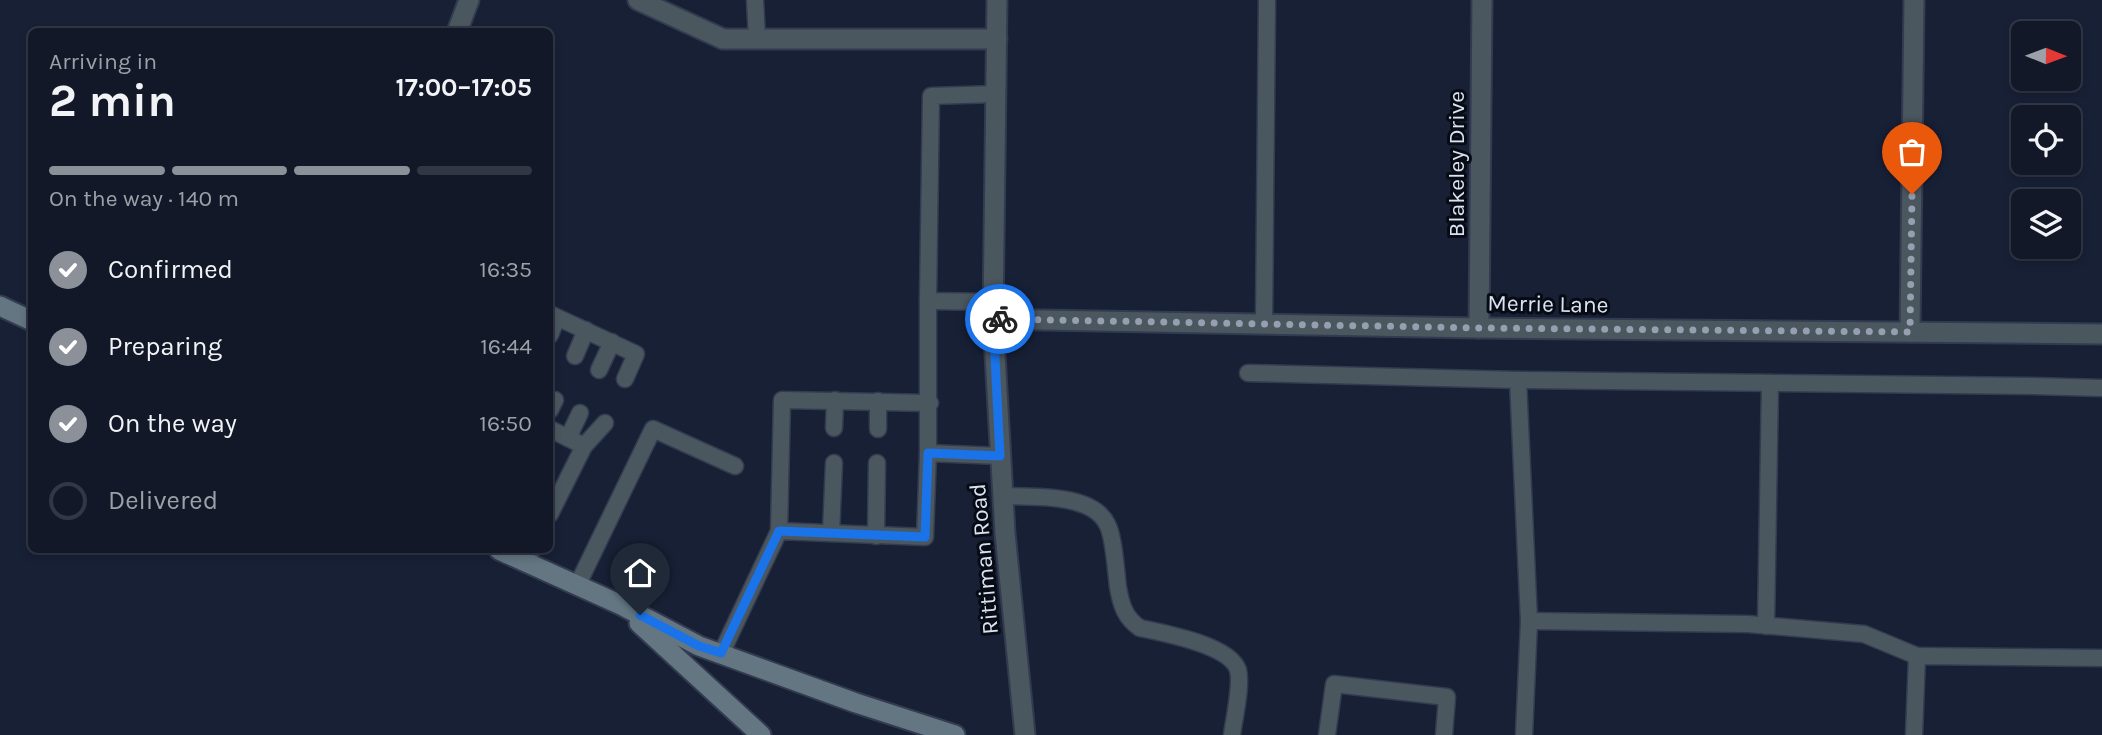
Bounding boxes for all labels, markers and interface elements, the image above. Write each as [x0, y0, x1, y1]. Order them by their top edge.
north arrow [2011, 21, 2081, 91]
map controls [2011, 21, 2081, 259]
text: Arriving in [49, 48, 157, 75]
text: 17:00–17:05 [395, 72, 532, 103]
text: 2 min [49, 74, 176, 128]
street label: Blakeley Drive [1443, 91, 1470, 237]
button: locate [2011, 105, 2081, 175]
pin [1882, 122, 1942, 194]
icon: bag [1893, 133, 1931, 171]
text: On the way · 140 m [49, 185, 239, 212]
button: layers [2011, 189, 2081, 259]
icon: check [49, 251, 87, 289]
text: Confirmed [108, 254, 233, 285]
text: 16:35 [479, 256, 532, 283]
courier [965, 284, 1035, 354]
street label: Merrie Lane [1487, 289, 1609, 319]
icon: bike [981, 300, 1019, 338]
icon: check [49, 328, 87, 366]
text: Preparing [108, 331, 222, 362]
text: 16:44 [480, 333, 532, 360]
icon: check [49, 405, 87, 443]
text: On the way [108, 408, 237, 439]
text: 16:50 [479, 410, 532, 437]
street label: Rittiman Road [964, 482, 1004, 636]
text: Delivered [108, 485, 218, 516]
pin [610, 543, 670, 615]
icon: home [621, 554, 659, 592]

